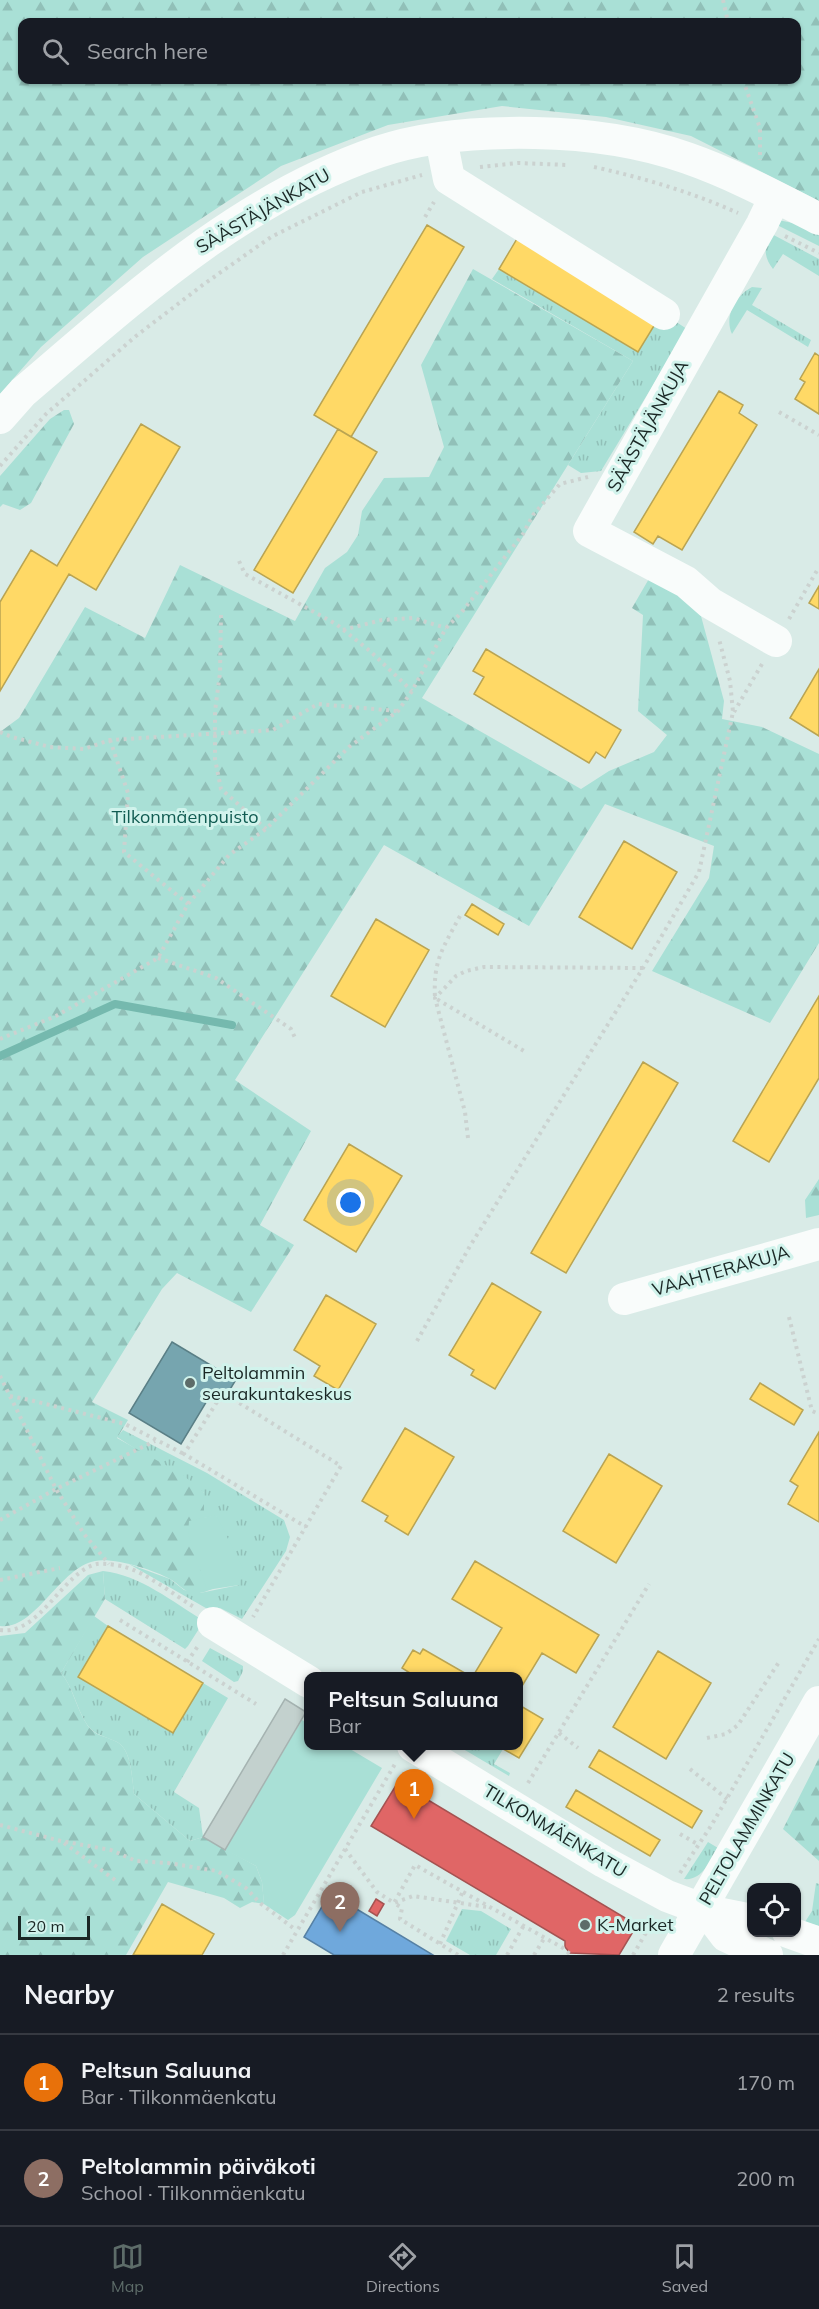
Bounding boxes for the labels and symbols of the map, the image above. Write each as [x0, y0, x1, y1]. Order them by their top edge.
street label: SÄÄSTÄJÄNKATU [192, 163, 334, 258]
street label: SÄÄSTÄJÄNKUJA [602, 356, 693, 496]
park label: Tilkonmäenpuisto [111, 805, 259, 828]
your location [336, 1188, 365, 1217]
street label: VAAHTERAKUJA [650, 1240, 792, 1301]
place label: Peltolammin seurakuntakeskus [202, 1361, 352, 1405]
marker: Peltolammin seurakuntakeskus [183, 1376, 197, 1390]
street label: PELTOLAMMINKATU [694, 1748, 800, 1909]
pin: 1 [394, 1770, 434, 1819]
street label: TILKONMÄENKATU [479, 1779, 631, 1882]
pin: 2 [320, 1882, 360, 1932]
scale bar [18, 1913, 90, 1940]
place label: K-Market [597, 1913, 673, 1936]
marker: K-Market [578, 1918, 592, 1932]

